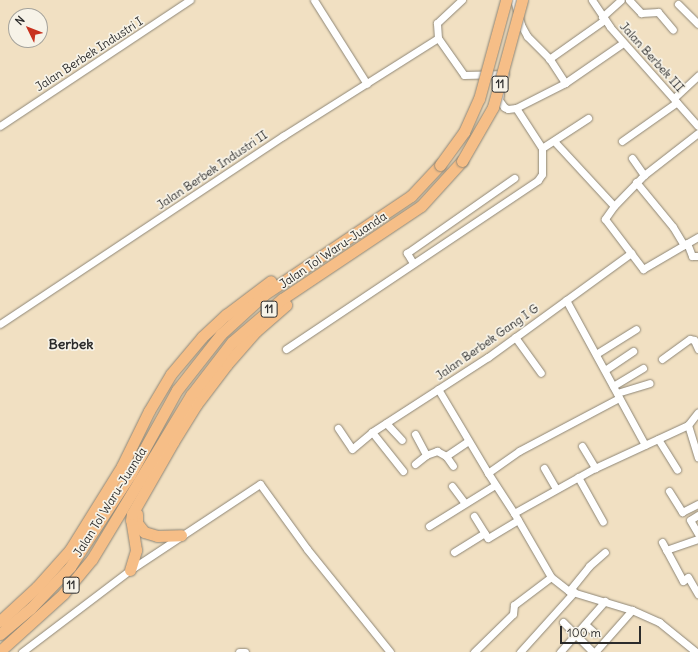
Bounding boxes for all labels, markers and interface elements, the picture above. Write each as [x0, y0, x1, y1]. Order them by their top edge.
north arrow [8, 8, 48, 48]
text: N [12, 13, 28, 28]
street label: Jalan Berbek Industri I [33, 14, 145, 94]
street label: Jalan Berbek III [617, 19, 687, 95]
road number: 11 [491, 75, 509, 93]
street label: Jalan Berbek Industri II [154, 128, 270, 212]
street label: Jalan Tol Waru–Juanda [277, 209, 389, 291]
road number: 11 [260, 300, 278, 318]
street label: Jalan Berbek Gang I G [433, 301, 541, 383]
district label: Berbek [49, 336, 93, 352]
street label: Jalan Tol Waru–Juanda [70, 445, 150, 559]
road number: 11 [62, 576, 80, 594]
scale bar [562, 618, 643, 644]
text: 100 m [567, 625, 601, 640]

